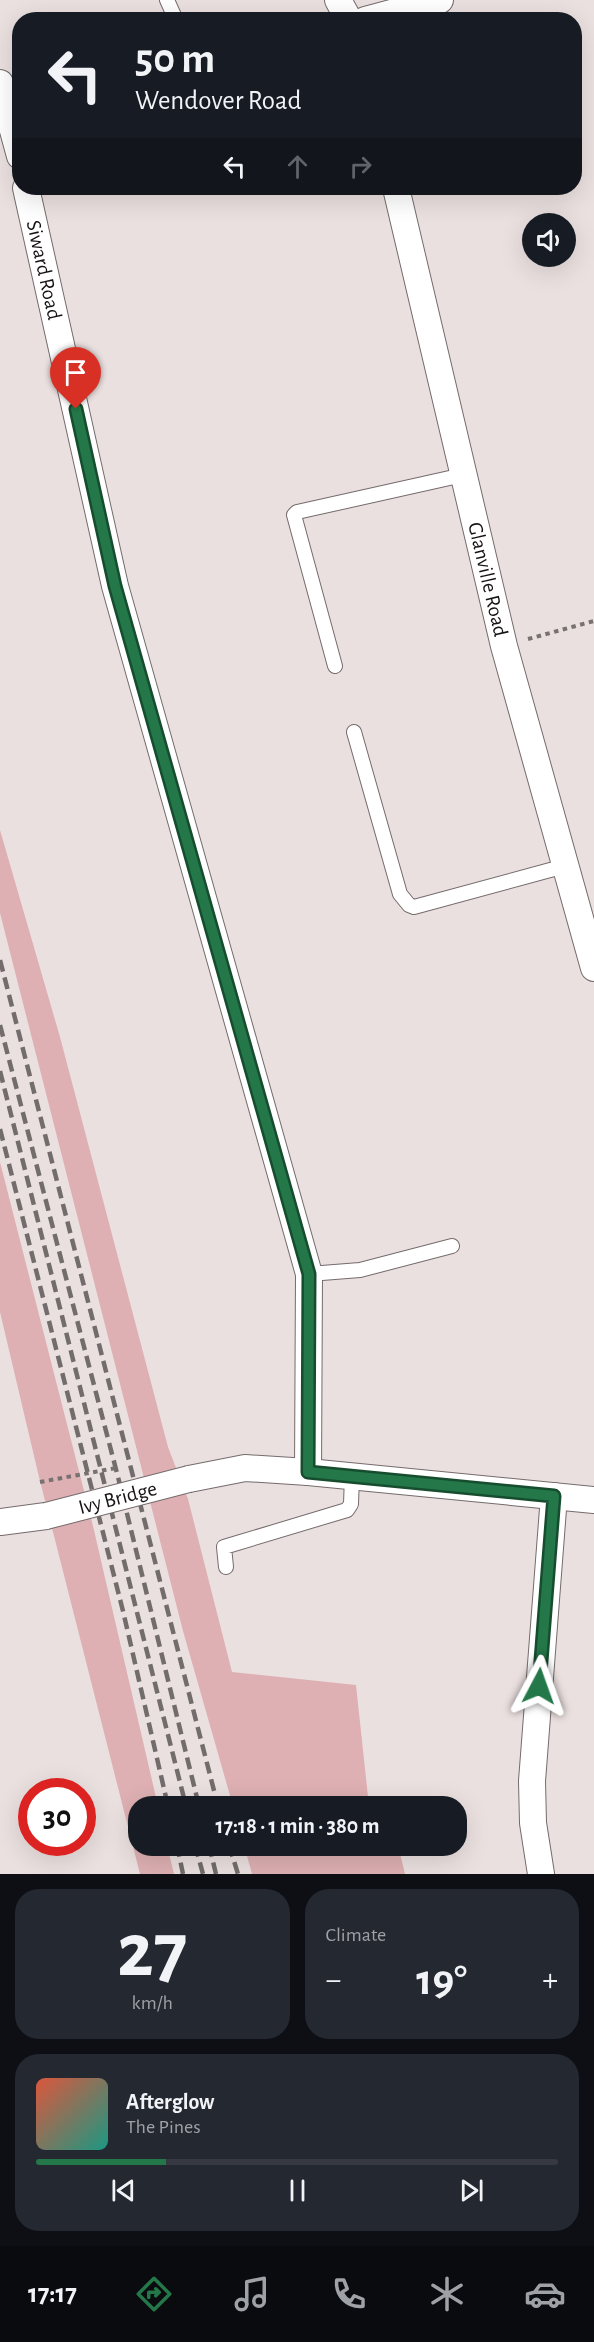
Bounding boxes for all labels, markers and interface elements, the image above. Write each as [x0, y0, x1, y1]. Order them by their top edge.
icon: left [36, 36, 114, 114]
text: 50 m [135, 38, 215, 80]
text: Wendover Road [135, 87, 302, 114]
icon: left [218, 150, 251, 183]
icon: ahead [281, 150, 314, 183]
icon: right [344, 150, 377, 183]
map controls [522, 213, 576, 267]
button: sound [522, 213, 576, 267]
street label: Siward Road [23, 218, 66, 322]
pin [50, 347, 101, 409]
icon: arrive [59, 356, 92, 389]
street label: Glanville Road [465, 520, 512, 639]
street label: Ivy Bridge [76, 1477, 159, 1518]
position arrow [507, 1654, 571, 1718]
speed limit sign: 30 [18, 1778, 96, 1856]
text: 17:18 · 1 min · 380 m [216, 1815, 379, 1837]
text: 27 [117, 1913, 187, 1991]
text: Climate [326, 1925, 386, 1945]
text: 19° [416, 1958, 467, 2003]
text: − [326, 1964, 341, 1997]
text: + [542, 1964, 558, 1997]
text: km/h [132, 1993, 173, 2013]
text: Afterglow [126, 2091, 214, 2113]
text: The Pines [126, 2117, 201, 2137]
icon: previous [107, 2174, 140, 2207]
icon: pause [281, 2174, 314, 2207]
icon: next [455, 2174, 488, 2207]
icon: directions [133, 2273, 175, 2315]
icon: music [231, 2273, 273, 2315]
icon: phone [328, 2273, 370, 2315]
icon: climate [426, 2273, 468, 2315]
icon: car [524, 2273, 566, 2315]
text: 17:17 [28, 2280, 77, 2307]

